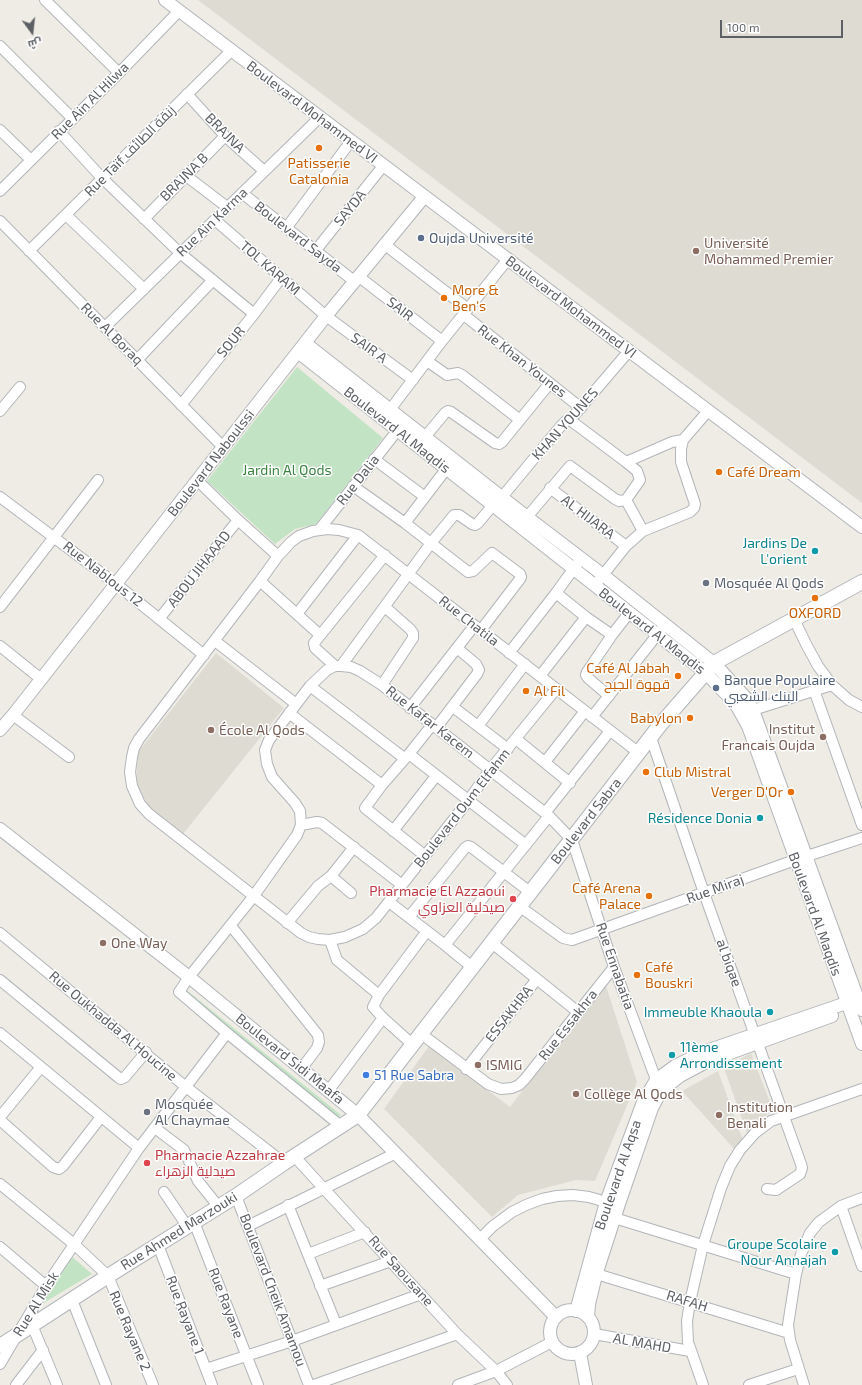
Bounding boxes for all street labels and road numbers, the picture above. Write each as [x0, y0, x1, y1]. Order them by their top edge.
street label: Boulevard Mohammed VI [243, 57, 381, 167]
street label: Rue Ain Al Hilwa [48, 59, 132, 143]
street label: Rue Taïf زنقة الطائف [81, 102, 179, 200]
street label: BRAJNA [202, 110, 248, 156]
street label: BRAJNA B [156, 149, 212, 205]
street label: Rue Ain Karma [173, 184, 251, 260]
street label: SAYDA [330, 187, 370, 229]
street label: Boulevard Sayda [251, 198, 345, 276]
street label: TOL KARAM [236, 237, 304, 299]
street label: Boulevard Mohammed VI [502, 252, 640, 362]
street label: SAIR [383, 293, 417, 325]
street label: Rue Al Boraq [77, 299, 147, 369]
street label: Rue Khan Younes [474, 321, 570, 401]
street label: SOUR [213, 323, 249, 361]
street label: SAIR A [348, 329, 390, 367]
street label: Boulevard Al Maqdis [340, 383, 454, 477]
street label: KHAN YOUNES [528, 384, 602, 464]
street label: Boulevard Naboulssi [164, 406, 258, 520]
street label: Rue Dalia [333, 451, 383, 509]
street label: AL HIJARA [558, 491, 618, 543]
street label: ABOU JIHAAAD [164, 527, 234, 611]
street label: Rue Nablous 12 [60, 538, 146, 610]
street label: Boulevard Al Maqdis [595, 584, 709, 678]
street label: Rue Chatila [436, 592, 502, 650]
street label: Rue Kafar Kacem [382, 682, 478, 762]
street label: Boulevard Oum Elfahm [410, 745, 514, 871]
street label: Boulevard Sabra [547, 775, 625, 867]
street label: Boulevard Al Maqdis [785, 850, 845, 978]
street label: Rue Miraj [684, 871, 746, 907]
street label: Rue Ennabatia [592, 920, 638, 1012]
street label: al biqae [713, 937, 745, 989]
street label: Rue Oukhadda Al Houcine [46, 968, 180, 1084]
street label: ESSAKHRA [482, 982, 536, 1046]
street label: Rue Essakhra [535, 986, 601, 1064]
street label: Boulevard Sidi Maafa [232, 1010, 348, 1108]
street label: Boulevard Al Aqsa [591, 1118, 645, 1232]
street label: Rue Ahmed Marzouki [118, 1188, 240, 1274]
street label: Boulevard Cheik Amamou [236, 1211, 310, 1369]
street label: Rue Saousane [365, 1232, 437, 1310]
street label: Rue Rayane [205, 1265, 247, 1341]
street label: Rue Al Misk [9, 1268, 63, 1340]
street label: Rue Rayane 1 [162, 1273, 208, 1357]
street label: RAFAH [664, 1287, 710, 1315]
street label: Rue Rayane 2 [106, 1288, 154, 1374]
street label: AL MAHD [612, 1330, 672, 1356]

